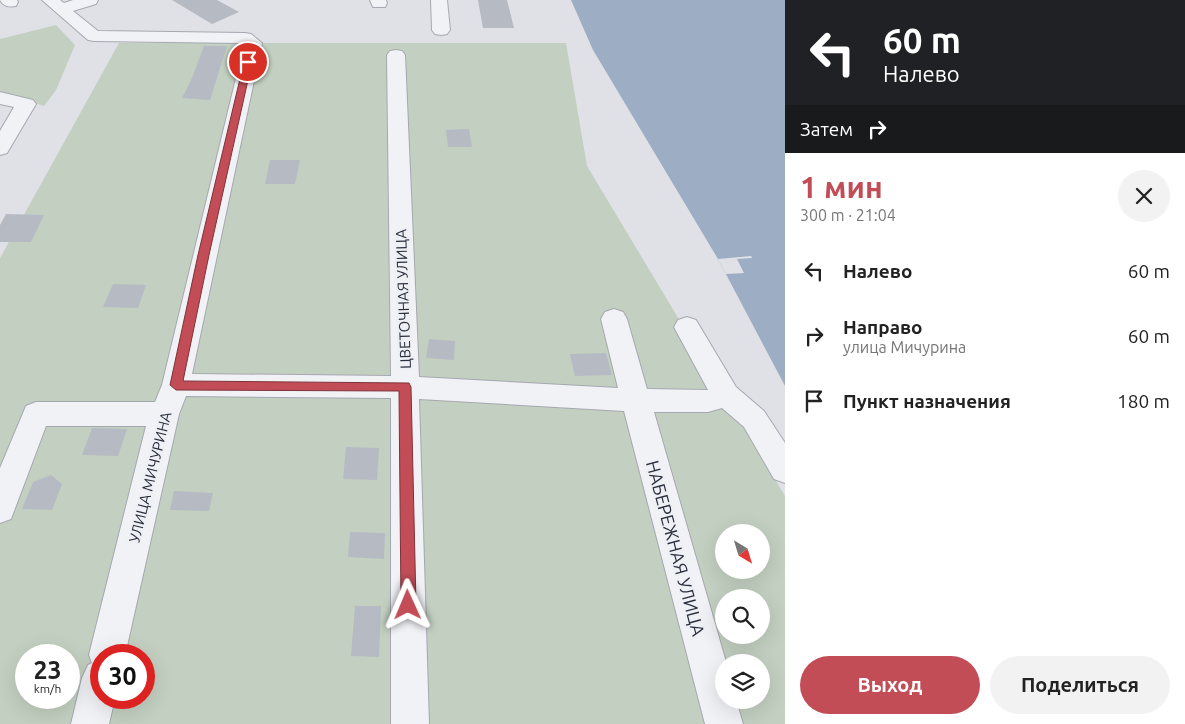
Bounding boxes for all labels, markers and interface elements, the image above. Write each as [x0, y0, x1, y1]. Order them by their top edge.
icon: left [800, 20, 865, 85]
text: 60 m [883, 20, 961, 60]
pin [227, 41, 269, 83]
icon: arrive [234, 48, 262, 76]
text: Налево [883, 61, 960, 86]
icon: right [863, 115, 891, 143]
text: Затем [800, 118, 853, 140]
text: 1 мин [800, 170, 883, 204]
button: close [1118, 170, 1170, 222]
text: 300 m · 21:04 [800, 206, 896, 224]
street label: ЦВЕТОЧНАЯ УЛИЦА [392, 228, 414, 369]
icon: left [800, 257, 828, 285]
text: Налево [843, 260, 912, 282]
text: 60 m [1128, 260, 1170, 282]
text: Направо [843, 316, 923, 338]
icon: right [800, 322, 828, 350]
text: 60 m [1128, 325, 1170, 347]
text: улица Мичурина [843, 338, 966, 356]
icon: arrive [800, 387, 828, 415]
text: Пункт назначения [843, 390, 1011, 412]
text: 180 m [1117, 390, 1170, 412]
street label: УЛИЦА МИЧУРИНА [126, 410, 175, 544]
street label: НАБЕРЕЖНАЯ УЛИЦА [643, 458, 709, 638]
north arrow [715, 524, 770, 579]
map controls [715, 524, 770, 709]
position arrow [381, 578, 433, 630]
button: search [715, 589, 770, 644]
speed limit sign: 30 [90, 644, 155, 709]
button: layers [715, 654, 770, 709]
text: 23 [33, 656, 62, 684]
button: Выход [800, 656, 980, 714]
button: Поделиться [990, 656, 1170, 714]
text: km/h [34, 682, 61, 695]

